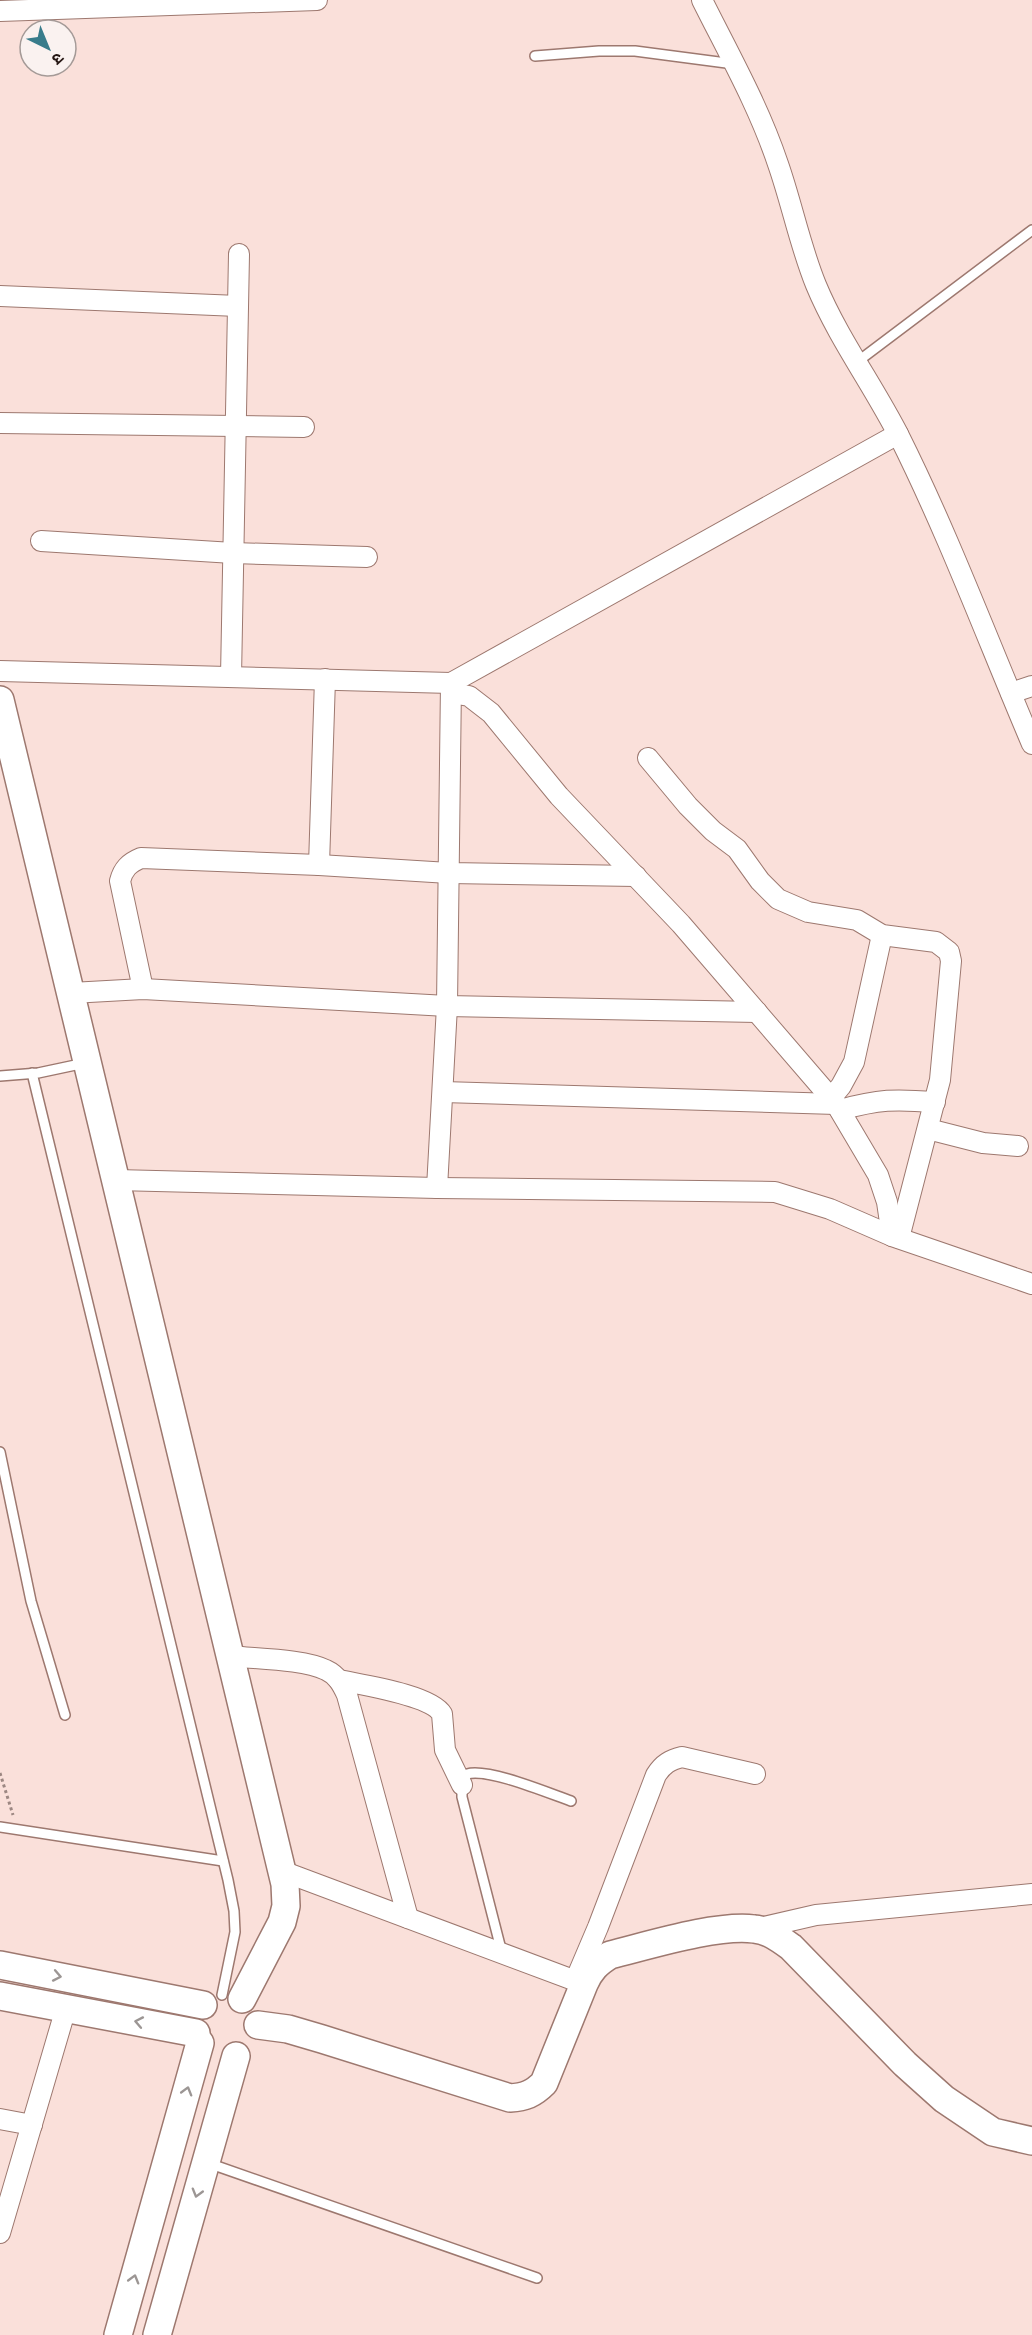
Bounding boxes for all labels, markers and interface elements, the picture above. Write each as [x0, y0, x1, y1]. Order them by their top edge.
north arrow [18, 18, 78, 78]
text: उ [48, 49, 67, 68]
one-way arrow [52, 1969, 62, 1982]
one-way arrow [134, 2016, 144, 2029]
one-way arrow [180, 2086, 192, 2097]
one-way arrow [192, 2187, 204, 2198]
one-way arrow [127, 2274, 139, 2285]

